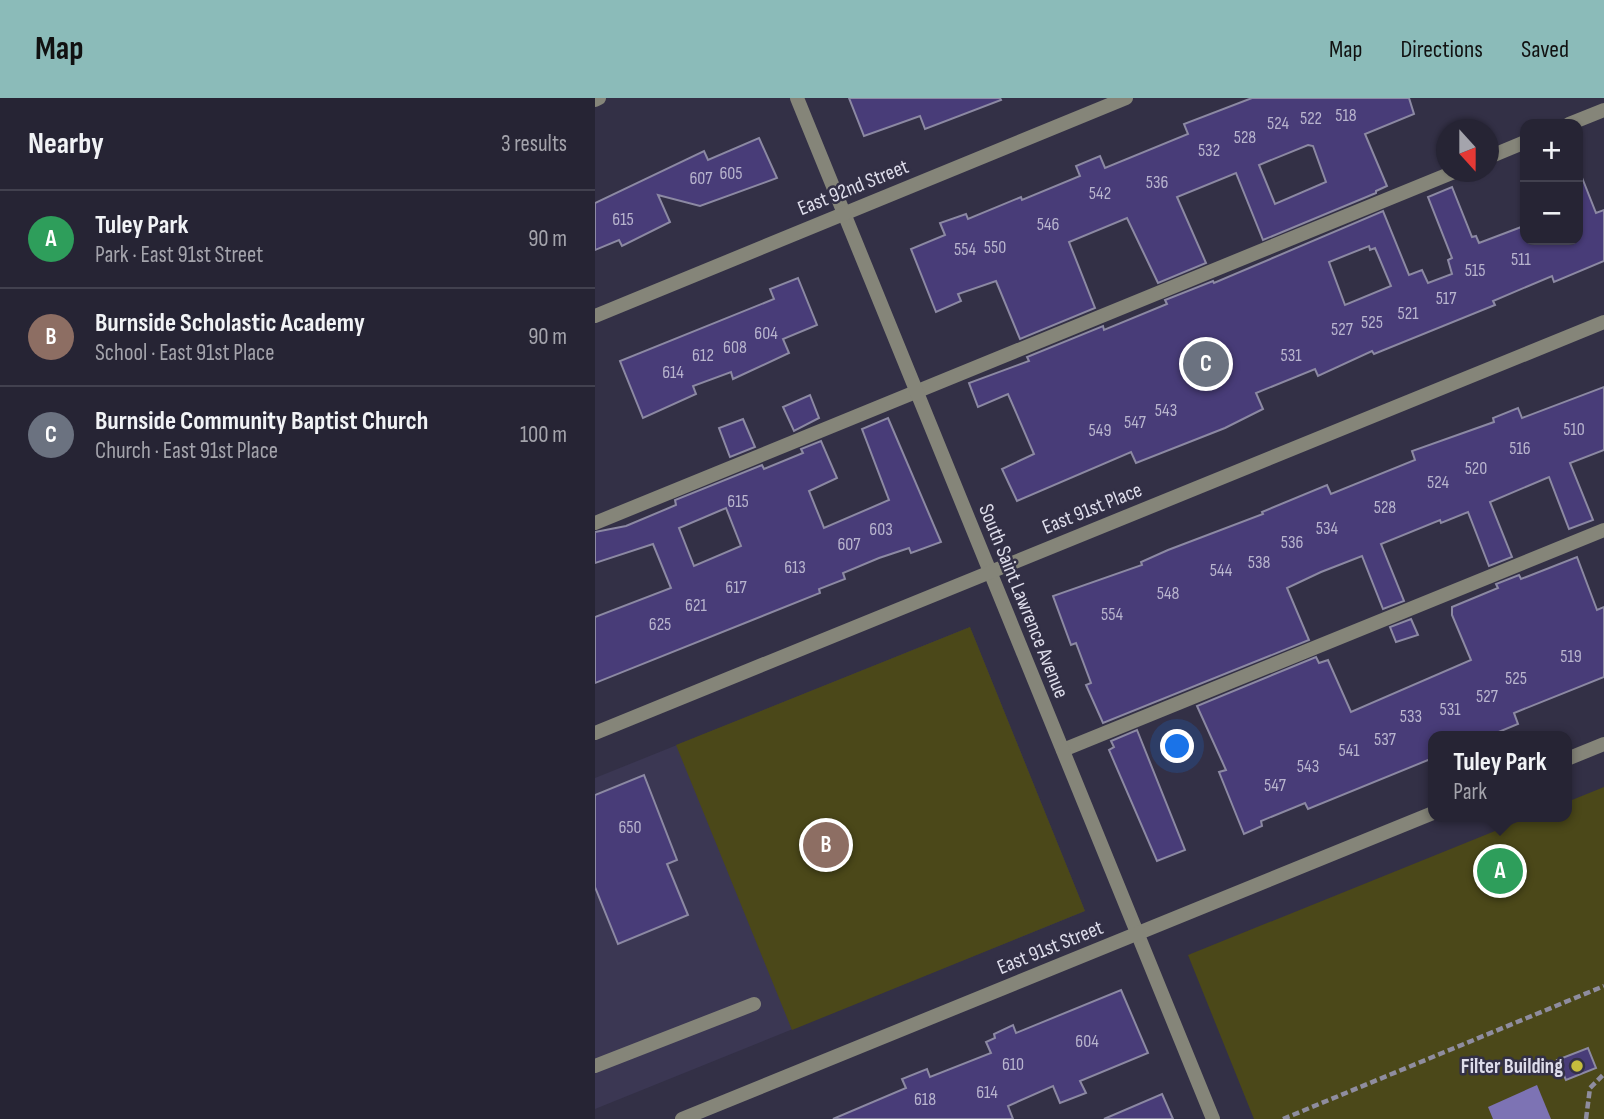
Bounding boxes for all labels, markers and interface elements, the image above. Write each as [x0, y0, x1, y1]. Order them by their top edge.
text: Map [35, 29, 84, 69]
text: Map [1329, 35, 1362, 64]
text: Directions [1400, 35, 1483, 64]
text: Saved [1521, 35, 1569, 64]
house number: 518 [1335, 105, 1357, 126]
house number: 522 [1300, 108, 1322, 129]
house number: 524 [1267, 113, 1289, 134]
north arrow [1436, 119, 1499, 182]
map controls [1520, 119, 1583, 245]
button: + [1520, 119, 1583, 182]
text: Nearby [28, 126, 104, 162]
house number: 528 [1234, 127, 1256, 148]
text: 3 results [501, 130, 567, 158]
house number: 532 [1198, 140, 1220, 161]
street label: East 92nd Street [794, 154, 912, 221]
house number: 605 [719, 163, 743, 184]
house number: 607 [689, 168, 713, 189]
house number: 536 [1146, 172, 1168, 193]
button: − [1520, 182, 1583, 245]
house number: 542 [1089, 183, 1111, 204]
house number: 615 [612, 209, 634, 230]
text: Tuley Park [95, 210, 188, 241]
house number: 546 [1037, 214, 1059, 235]
text: A [46, 225, 56, 253]
text: 90 m [528, 225, 567, 253]
house number: 550 [984, 237, 1006, 258]
house number: 554 [954, 239, 976, 260]
text: Park · East 91st Street [95, 241, 263, 269]
house number: 511 [1511, 249, 1532, 270]
house number: 515 [1465, 260, 1485, 281]
house number: 517 [1436, 288, 1457, 309]
house number: 521 [1398, 303, 1419, 324]
text: Burnside Scholastic Academy [95, 308, 365, 339]
house number: 525 [1361, 312, 1383, 333]
house number: 527 [1331, 319, 1354, 340]
text: B [46, 323, 56, 351]
text: 90 m [528, 323, 567, 351]
house number: 604 [754, 323, 778, 344]
house number: 608 [723, 337, 747, 358]
pin: C [1183, 338, 1229, 390]
text: School · East 91st Place [95, 339, 274, 367]
house number: 612 [692, 345, 714, 366]
house number: 531 [1280, 345, 1302, 366]
house number: 614 [662, 362, 684, 383]
house number: 543 [1155, 400, 1177, 421]
text: Burnside Community Baptist Church [95, 406, 428, 437]
house number: 547 [1124, 412, 1147, 433]
house number: 510 [1563, 419, 1585, 440]
house number: 549 [1089, 420, 1111, 441]
text: C [45, 421, 57, 449]
text: 100 m [520, 421, 567, 449]
text: Church · East 91st Place [95, 437, 278, 465]
house number: 516 [1509, 438, 1531, 459]
house number: 520 [1465, 458, 1487, 479]
house number: 524 [1427, 472, 1449, 493]
street label: East 91st Place [1039, 477, 1146, 540]
house number: 615 [727, 491, 749, 512]
house number: 528 [1374, 497, 1396, 518]
street label: South Saint Lawrence Avenue [973, 500, 1074, 702]
house number: 534 [1316, 518, 1339, 539]
house number: 603 [869, 519, 893, 540]
house number: 536 [1281, 532, 1303, 553]
house number: 607 [837, 534, 861, 555]
house number: 538 [1248, 552, 1270, 573]
house number: 613 [784, 557, 806, 578]
house number: 544 [1210, 560, 1233, 581]
house number: 617 [725, 577, 747, 598]
house number: 548 [1157, 583, 1179, 604]
house number: 621 [685, 595, 708, 616]
house number: 554 [1101, 604, 1123, 625]
house number: 625 [649, 614, 671, 635]
house number: 519 [1560, 646, 1582, 667]
house number: 525 [1505, 668, 1527, 689]
house number: 527 [1476, 686, 1499, 707]
house number: 531 [1439, 699, 1461, 720]
house number: 533 [1400, 706, 1422, 727]
your location [1160, 729, 1194, 763]
house number: 537 [1374, 729, 1397, 750]
popup [1428, 731, 1572, 822]
house number: 541 [1338, 740, 1360, 761]
text: Tuley Park [1453, 747, 1547, 778]
house number: 543 [1297, 756, 1319, 777]
house number: 547 [1264, 775, 1287, 796]
text: Park [1453, 778, 1487, 806]
house number: 650 [618, 817, 642, 838]
pin: B [803, 819, 849, 871]
pin: A [1477, 845, 1523, 897]
street label: East 91st Street [994, 915, 1107, 980]
house number: 604 [1075, 1031, 1099, 1052]
house number: 610 [1002, 1054, 1024, 1075]
place label: Filter Building [1461, 1054, 1563, 1079]
marker: Filter Building [1569, 1058, 1585, 1074]
house number: 614 [976, 1082, 998, 1103]
house number: 618 [914, 1089, 936, 1110]

